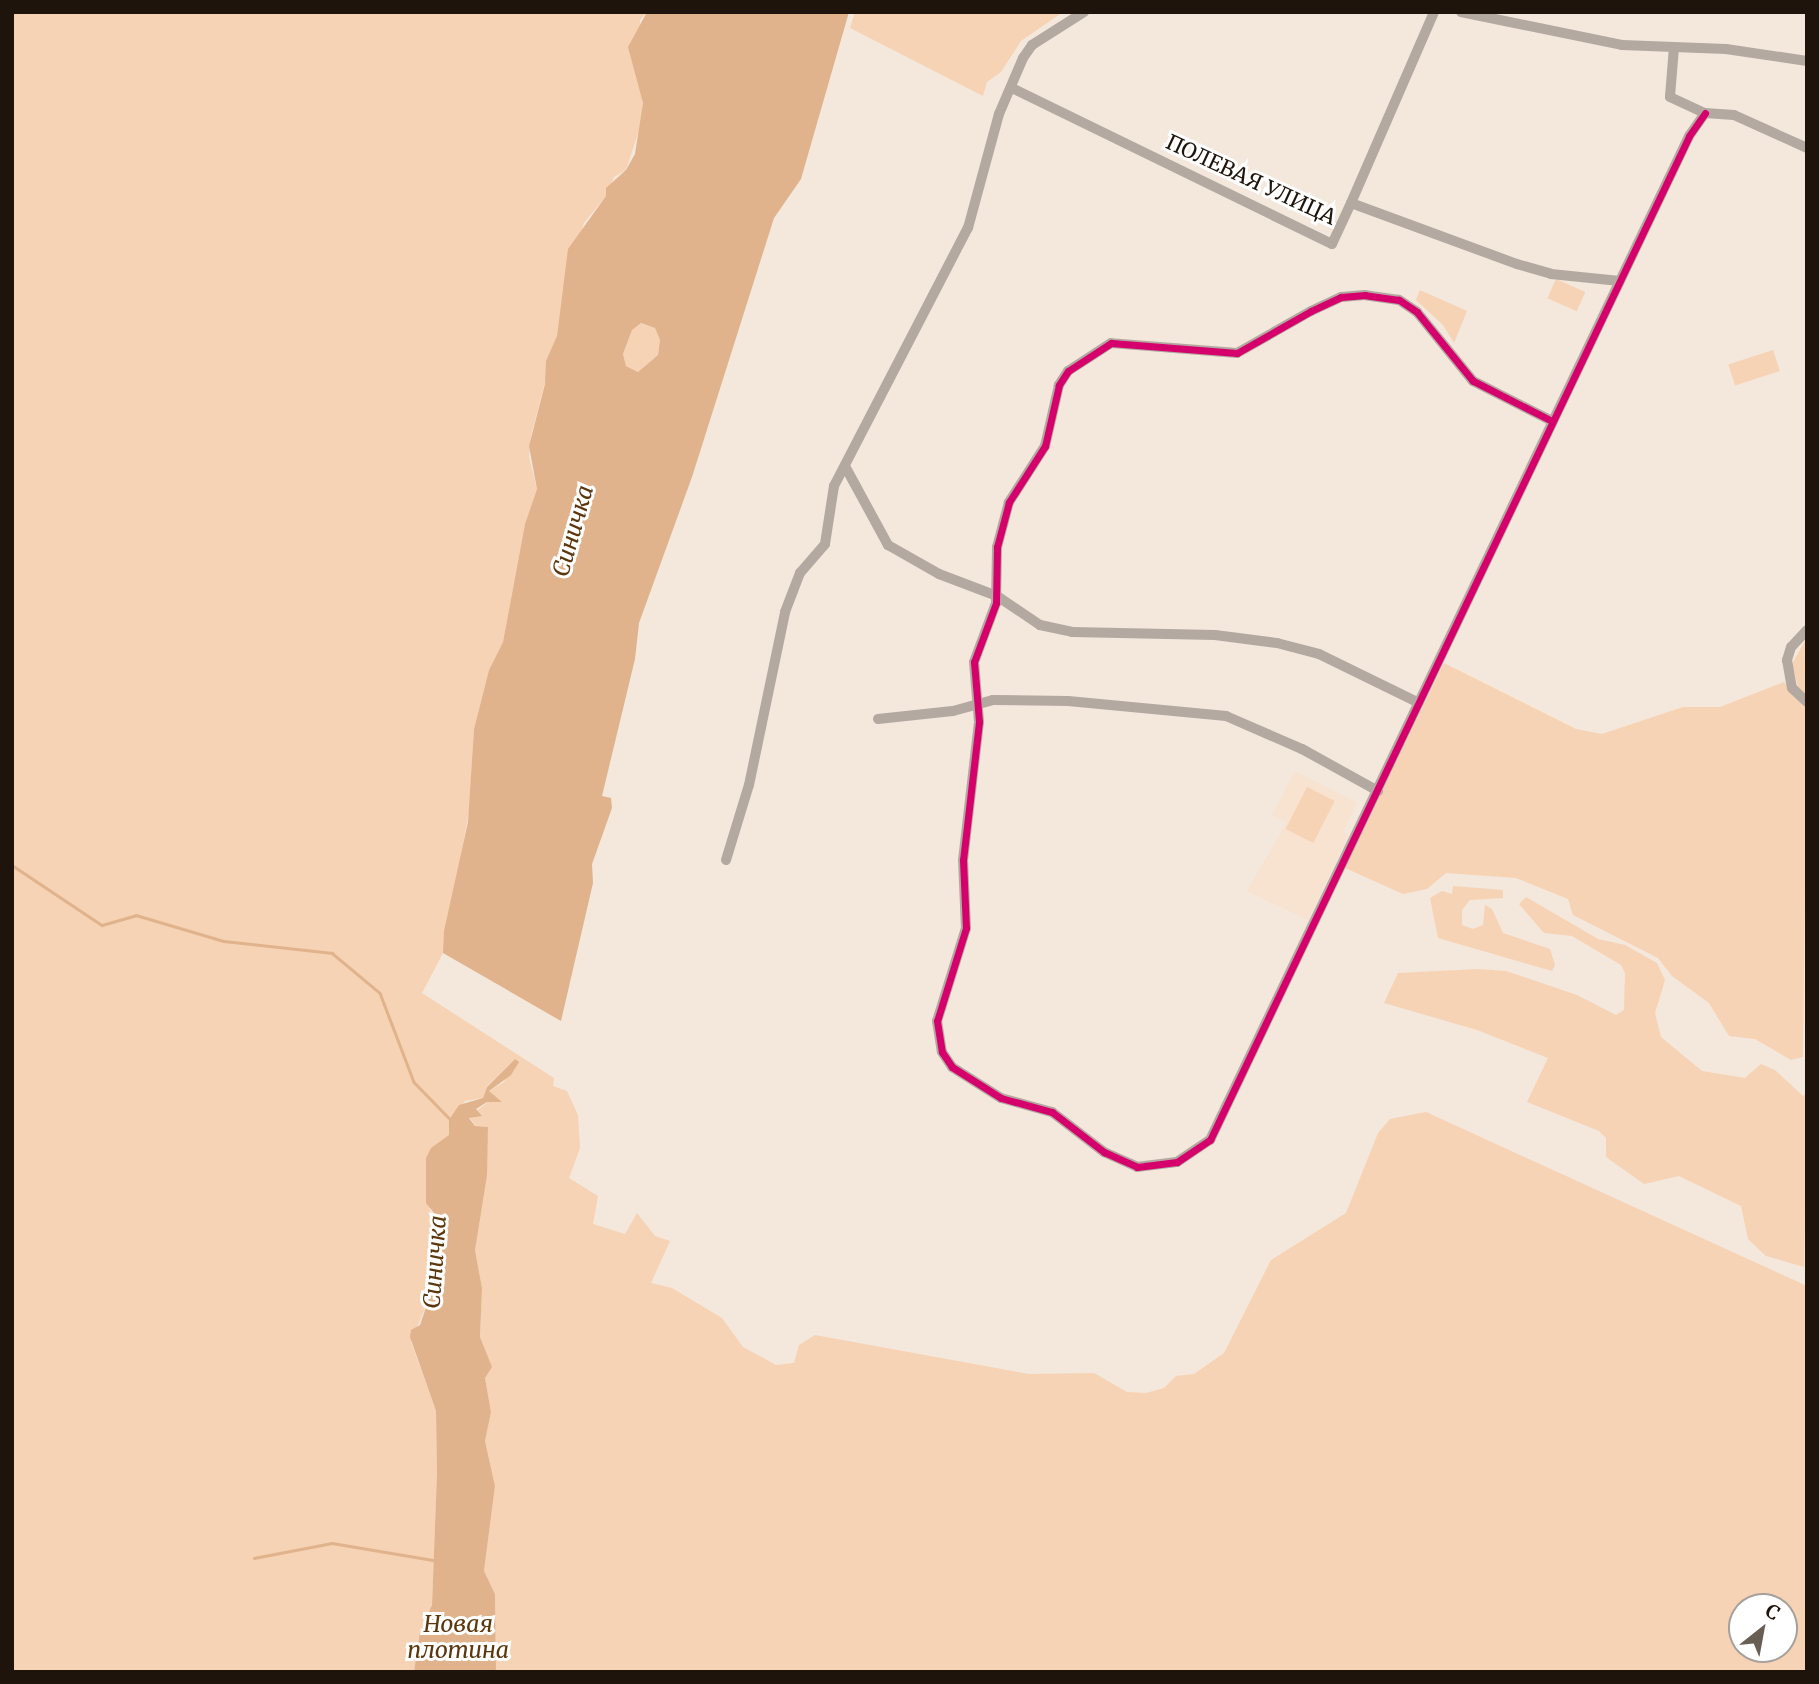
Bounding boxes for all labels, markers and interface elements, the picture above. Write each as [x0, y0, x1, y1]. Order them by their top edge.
street label: ПОЛЕВАЯ УЛИЦА [1162, 130, 1340, 230]
water label: Синичка [547, 482, 599, 580]
water label: Синичка [418, 1214, 452, 1310]
north arrow [1728, 1593, 1798, 1663]
text: С [1761, 1598, 1784, 1625]
water label: Новая плотина [407, 1610, 509, 1664]

